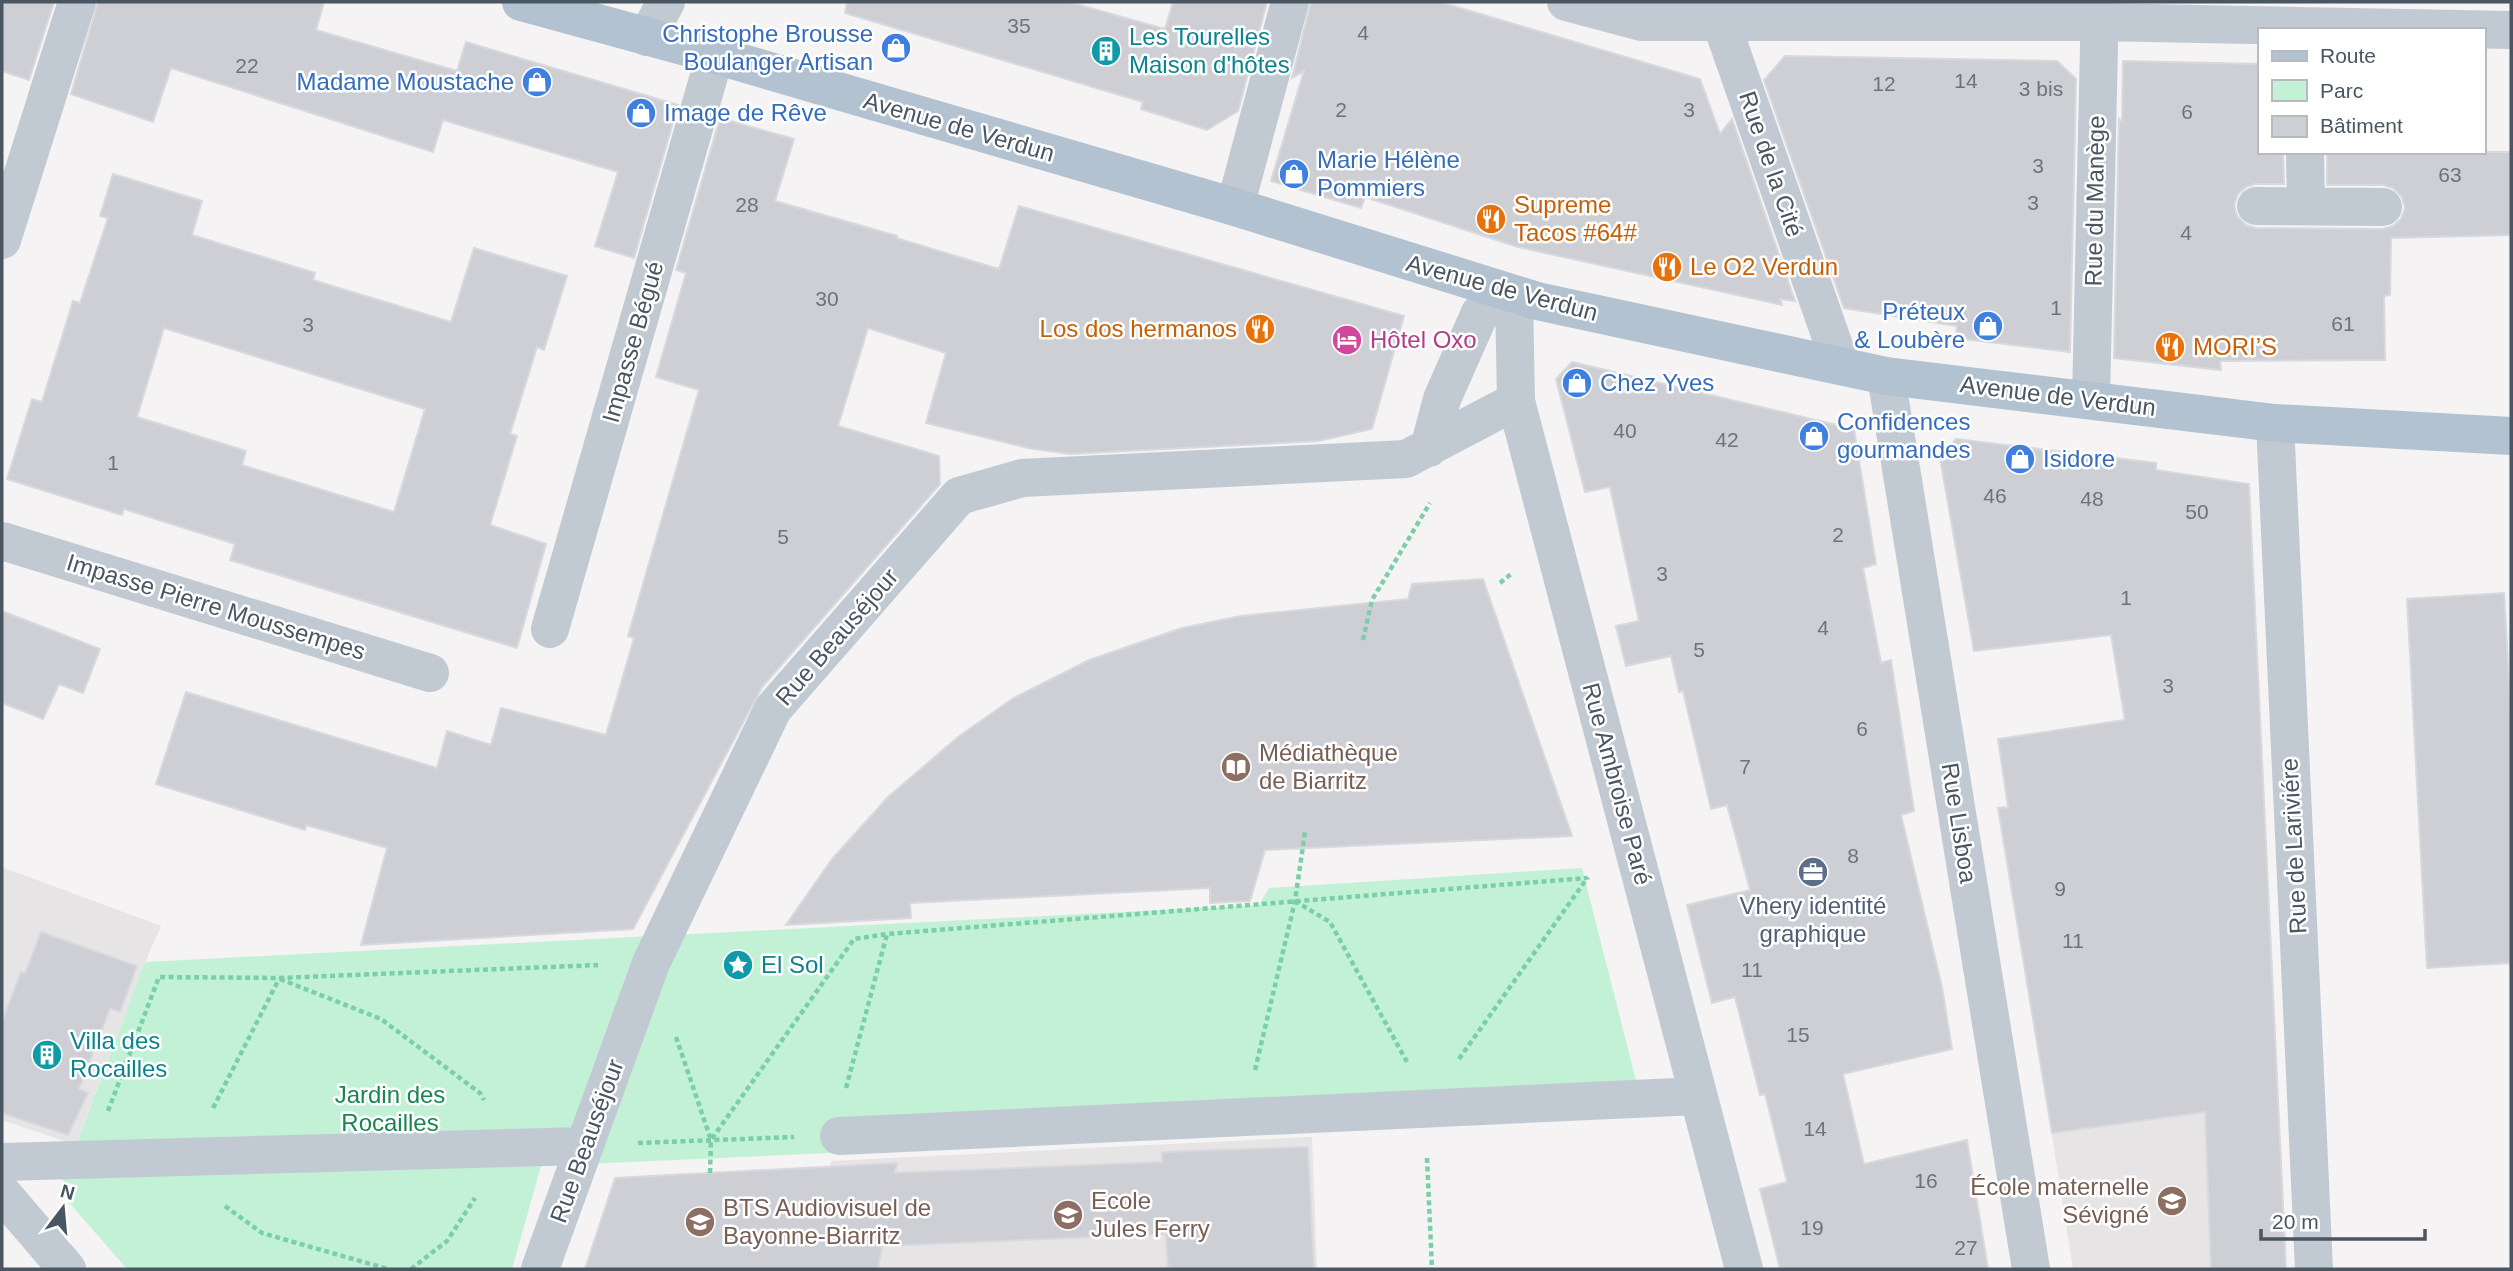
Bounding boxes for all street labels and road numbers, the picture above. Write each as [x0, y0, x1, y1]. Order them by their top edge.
street label: Avenue de Verdun [861, 86, 1058, 167]
street label: Rue de la Cité [1734, 88, 1809, 240]
street label: Rue du Manège [2080, 115, 2109, 287]
street label: Avenue de Verdun [1403, 249, 1601, 326]
street label: Impasse Bégué [597, 258, 668, 426]
street label: Avenue de Verdun [1959, 370, 2158, 421]
street label: Impasse Pierre Moussempes [64, 548, 369, 665]
street label: Rue Beauséjour [770, 563, 903, 710]
street label: Rue Ambroise Paré [1578, 680, 1657, 888]
street label: Rue de Lariviére [2275, 757, 2312, 935]
street label: Rue Lisboa [1937, 761, 1982, 886]
street label: Rue Beauséjour [544, 1055, 629, 1226]

